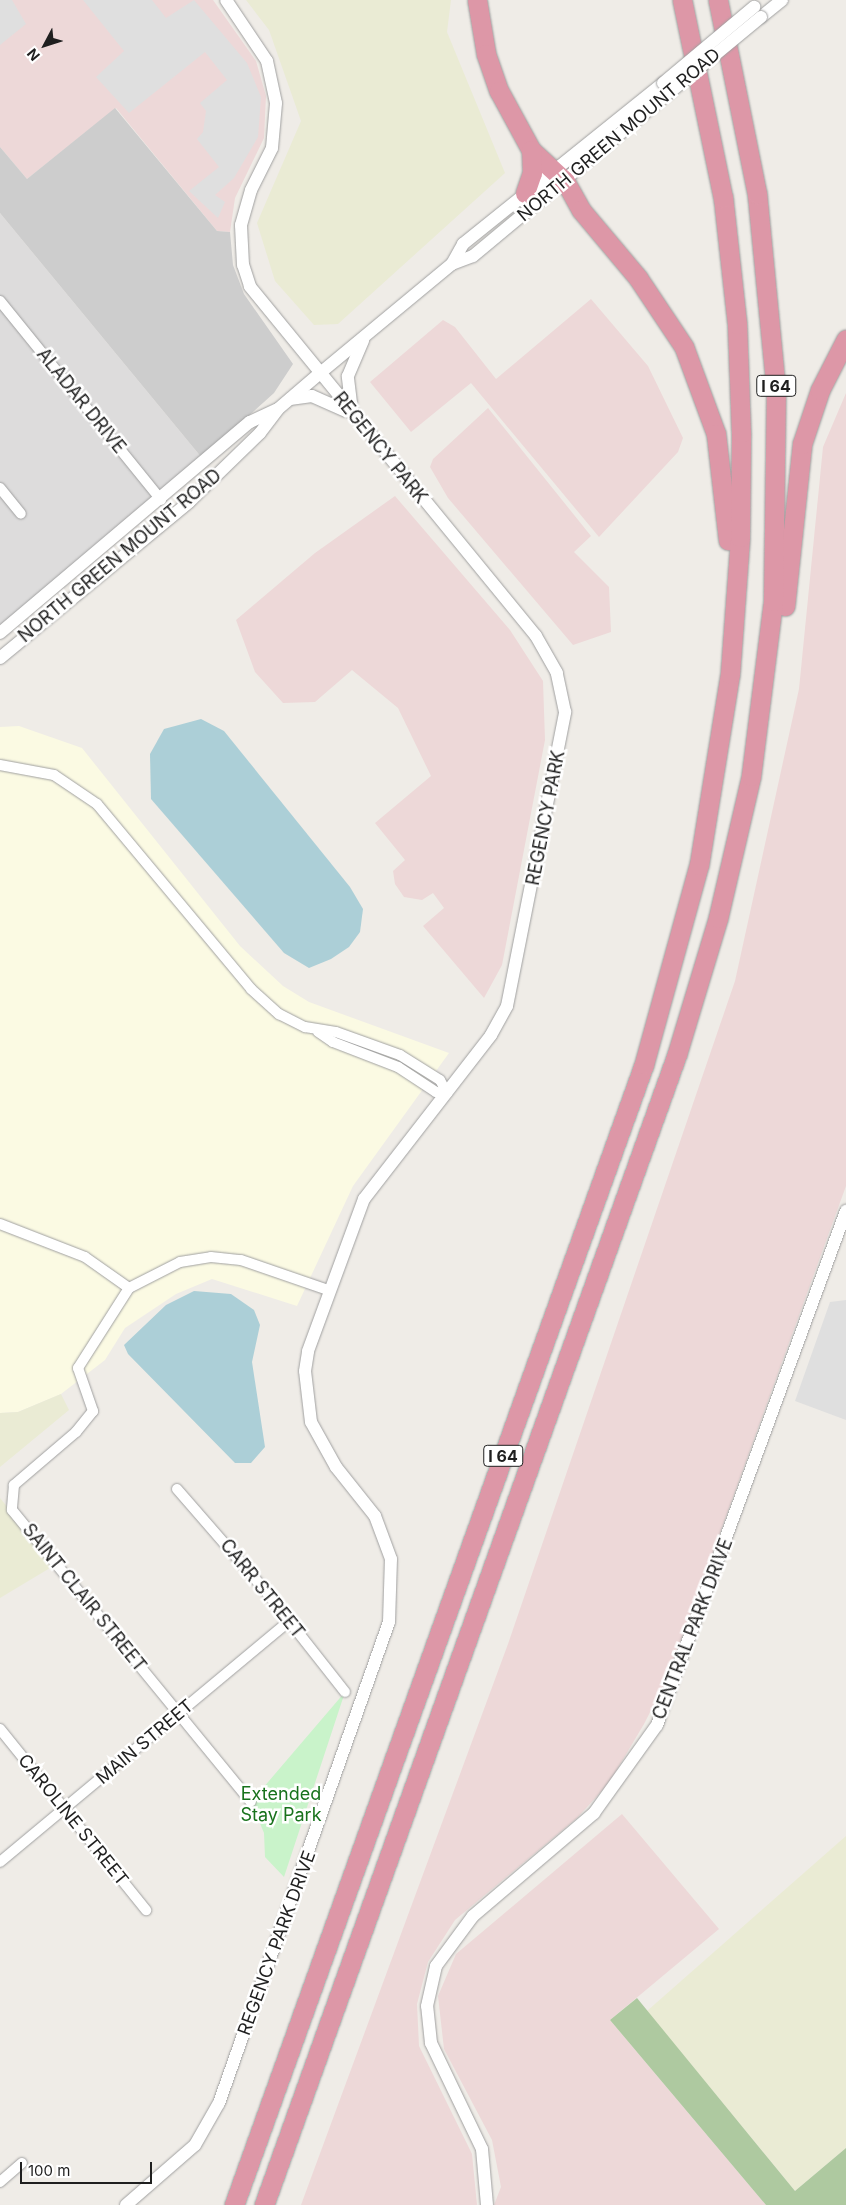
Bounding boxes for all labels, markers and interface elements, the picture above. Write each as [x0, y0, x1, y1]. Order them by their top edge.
north arrow [20, 20, 70, 70]
street label: NORTH GREEN MOUNT ROAD [513, 44, 725, 226]
text: N [23, 45, 43, 65]
street label: ALADAR DRIVE [32, 344, 130, 458]
road number: I 64 [756, 372, 796, 400]
street label: REGENCY PARK [329, 388, 431, 508]
street label: NORTH GREEN MOUNT ROAD [14, 465, 226, 647]
street label: REGENCY PARK [522, 749, 570, 887]
road number: I 64 [483, 1442, 523, 1470]
street label: SAINT CLAIR STREET [18, 1520, 150, 1676]
street label: CARR STREET [215, 1535, 309, 1643]
street label: CENTRAL PARK DRIVE [648, 1535, 738, 1723]
street label: MAIN STREET [92, 1695, 198, 1789]
street label: CAROLINE STREET [13, 1750, 133, 1890]
park label: Extended Stay Park [240, 1784, 322, 1826]
street label: REGENCY PARK DRIVE [234, 1848, 320, 2038]
scale bar [22, 2152, 155, 2184]
text: 100 m [28, 2161, 70, 2180]

